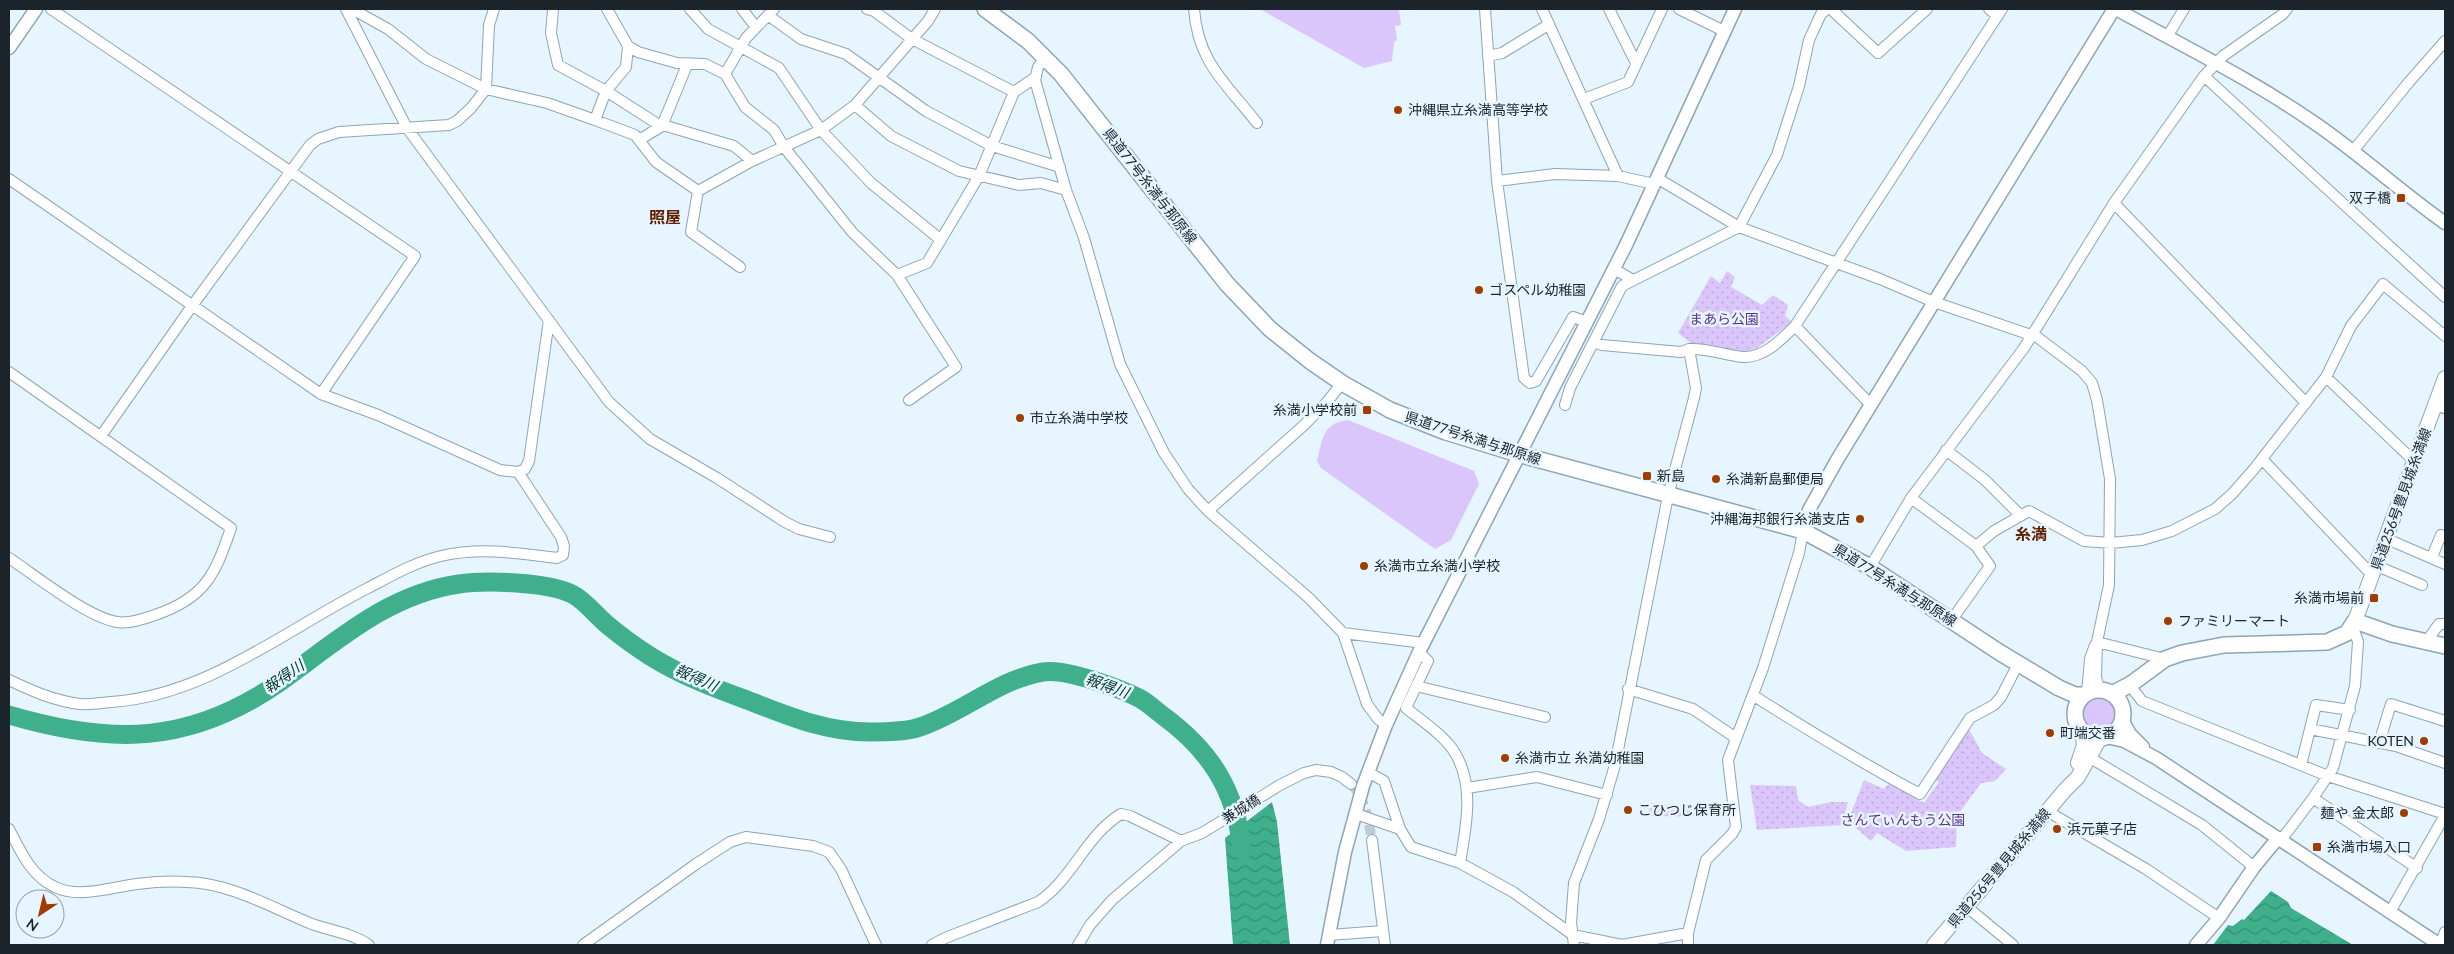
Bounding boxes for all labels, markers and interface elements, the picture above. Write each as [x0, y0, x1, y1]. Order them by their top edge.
place label: 沖縄県立糸満高等学校 [1408, 101, 1548, 118]
marker: 沖縄県立糸満高等学校 [1392, 104, 1404, 116]
street label: 県道77号糸満与那原線 [1100, 124, 1201, 247]
place label: 双子橋 [2349, 189, 2391, 206]
marker: 双子橋 [2395, 192, 2407, 204]
district label: 照屋 [649, 207, 681, 226]
place label: ゴスペル幼稚園 [1489, 281, 1586, 298]
marker: ゴスペル幼稚園 [1473, 284, 1485, 296]
park label: まあら公園 [1689, 310, 1759, 327]
place label: 糸満小学校前 [1273, 401, 1357, 418]
marker: 糸満小学校前 [1361, 404, 1373, 416]
street label: 県道77号糸満与那原線 [1403, 407, 1543, 468]
place label: 市立糸満中学校 [1030, 409, 1128, 426]
marker: 市立糸満中学校 [1014, 412, 1026, 424]
street label: 県道256号豊見城糸満線 [2367, 425, 2434, 572]
place label: 新島 [1657, 467, 1685, 484]
marker: 新島 [1641, 470, 1653, 482]
place label: 糸満新島郵便局 [1726, 470, 1824, 487]
marker: 糸満新島郵便局 [1710, 473, 1722, 485]
place label: 沖縄海邦銀行糸満支店 [1710, 510, 1850, 527]
marker: 沖縄海邦銀行糸満支店 [1854, 513, 1866, 525]
district label: 糸満 [2015, 524, 2047, 543]
street label: 県道77号糸満与那原線 [1830, 540, 1960, 629]
place label: 糸満市立糸満小学校 [1374, 557, 1500, 574]
marker: 糸満市立糸満小学校 [1358, 560, 1370, 572]
place label: 糸満市場前 [2294, 589, 2364, 606]
marker: 糸満市場前 [2368, 592, 2380, 604]
place label: ファミリーマート [2178, 612, 2290, 629]
marker: ファミリーマート [2162, 615, 2174, 627]
water label: 報得川 [260, 655, 309, 696]
water label: 報得川 [672, 660, 722, 695]
water label: 報得川 [1083, 669, 1133, 702]
place label: 町端交番 [2060, 724, 2116, 741]
marker: 町端交番 [2044, 727, 2056, 739]
place label: KOTEN [2368, 732, 2414, 749]
marker: KOTEN [2418, 735, 2430, 747]
place label: 糸満市立 糸満幼稚園 [1515, 749, 1645, 766]
marker: 糸満市立 糸満幼稚園 [1499, 752, 1511, 764]
street label: 兼城橋 [1218, 790, 1263, 827]
place label: こひつじ保育所 [1638, 801, 1736, 818]
marker: こひつじ保育所 [1622, 804, 1634, 816]
place label: 麺や 金太郎 [2320, 804, 2394, 821]
street label: 県道256号豊見城糸満線 [1944, 805, 2053, 931]
marker: 麺や 金太郎 [2398, 807, 2410, 819]
park label: さんてぃんもう公園 [1841, 811, 1965, 828]
place label: 浜元菓子店 [2067, 820, 2137, 837]
marker: 浜元菓子店 [2051, 823, 2063, 835]
place label: 糸満市場入口 [2327, 838, 2411, 855]
marker: 糸満市場入口 [2311, 841, 2323, 853]
north arrow [15, 889, 65, 939]
text: N [23, 915, 42, 935]

